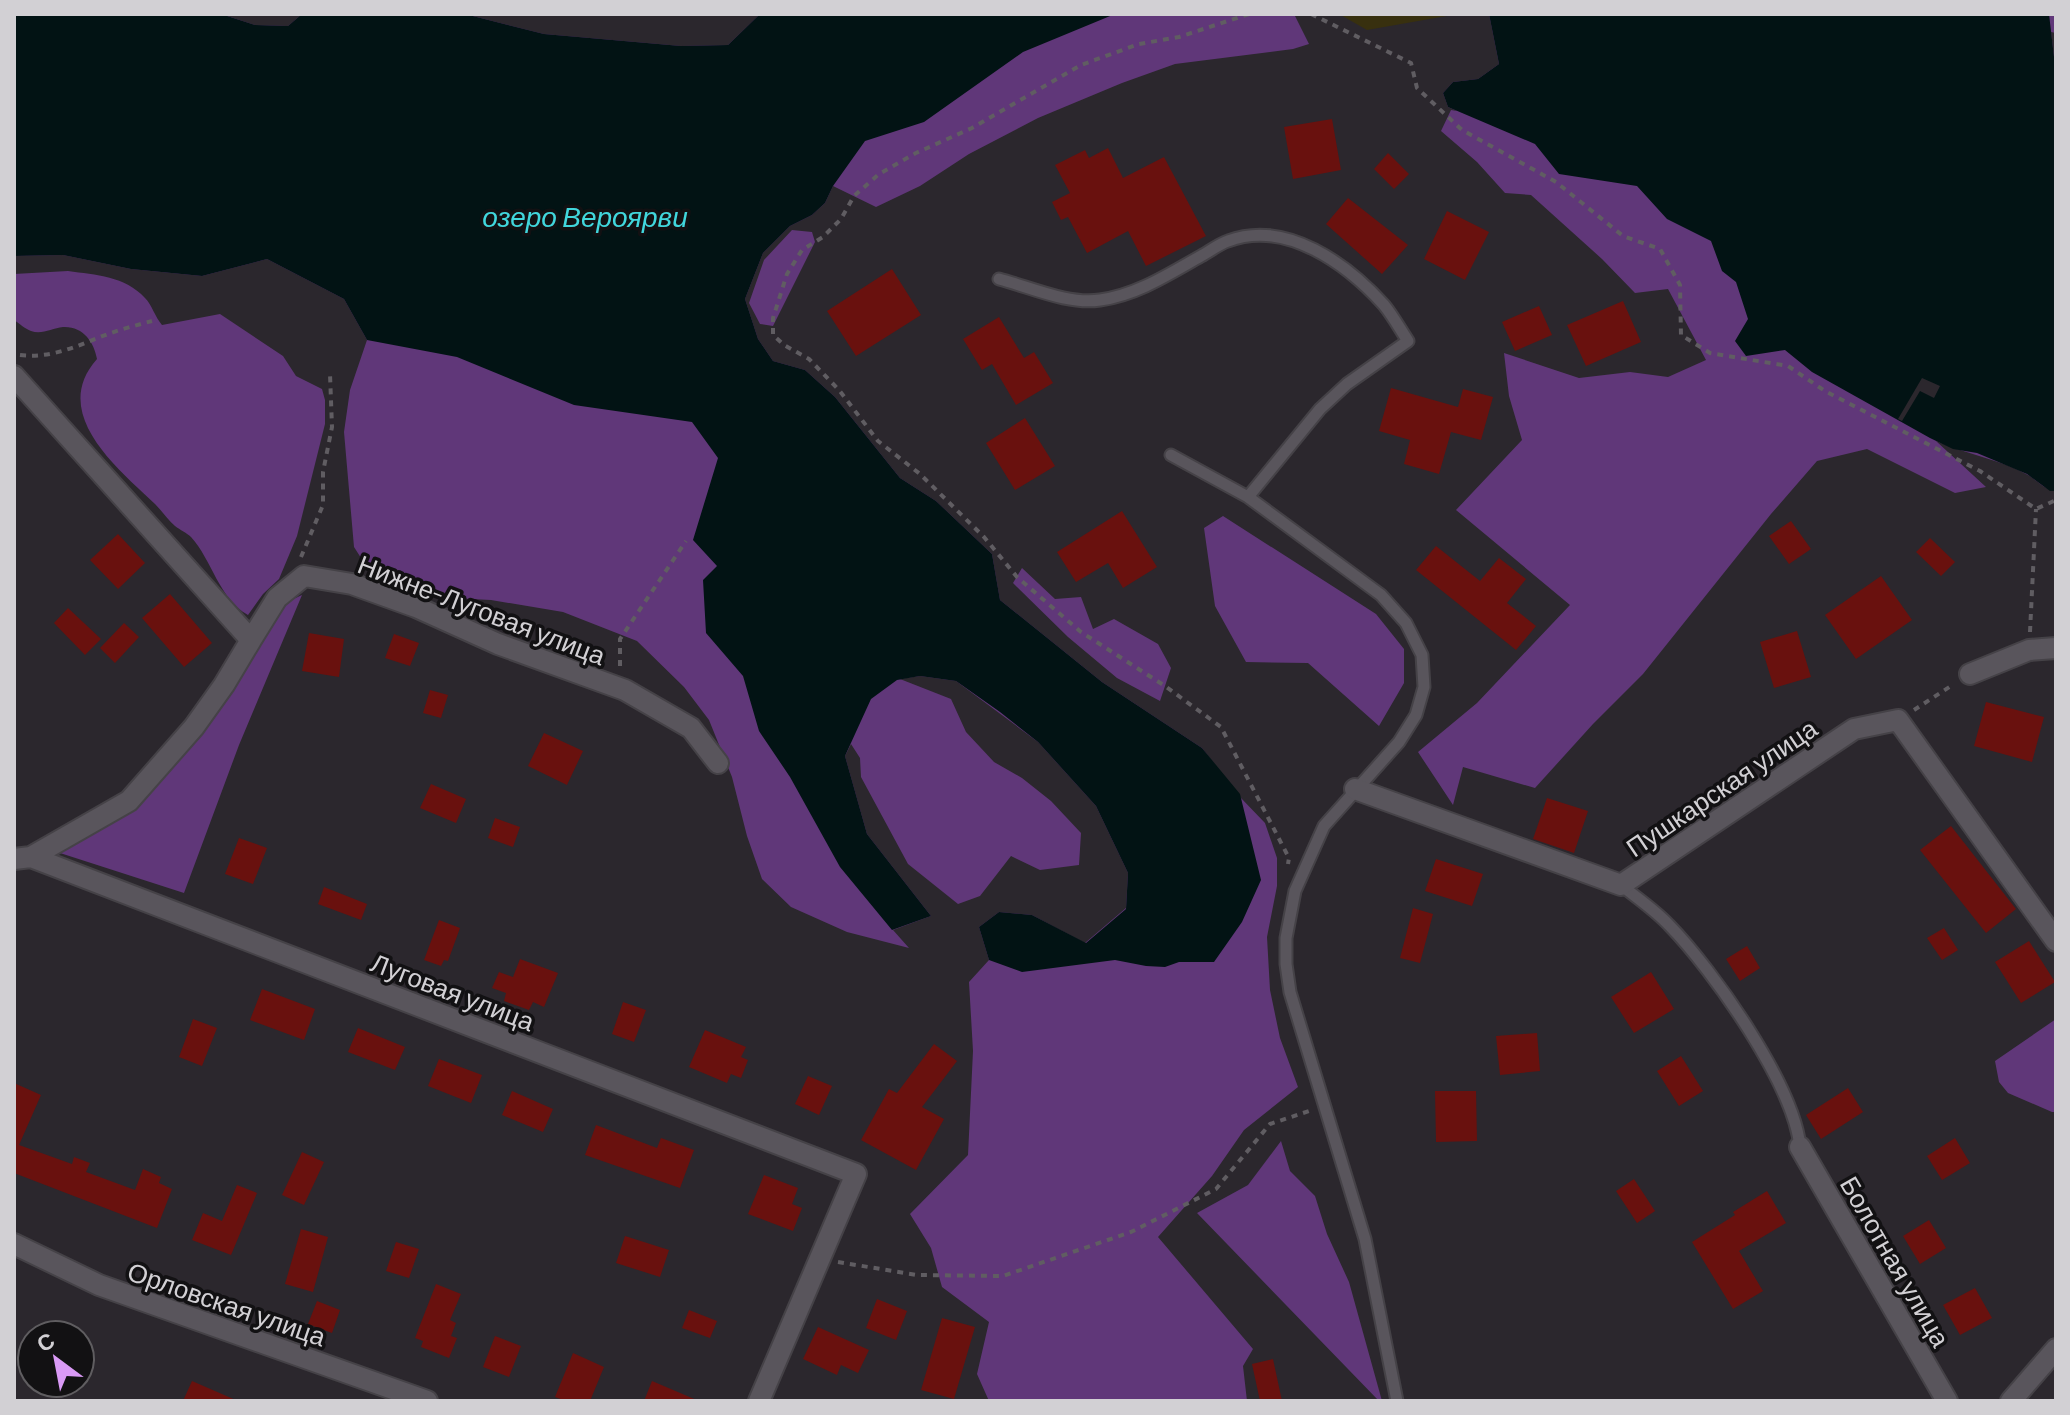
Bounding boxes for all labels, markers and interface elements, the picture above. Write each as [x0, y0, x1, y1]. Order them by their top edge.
water label: озеро Вероярви [482, 199, 688, 233]
street label: Нижне-Луговая улица [354, 548, 610, 671]
street label: Пушкарская улица [1620, 711, 1823, 862]
street label: Луговая улица [367, 946, 540, 1037]
street label: Болотная улица [1835, 1170, 1958, 1352]
street label: Орловская улица [124, 1255, 331, 1352]
north arrow [16, 1319, 96, 1399]
text: С [31, 1326, 59, 1356]

